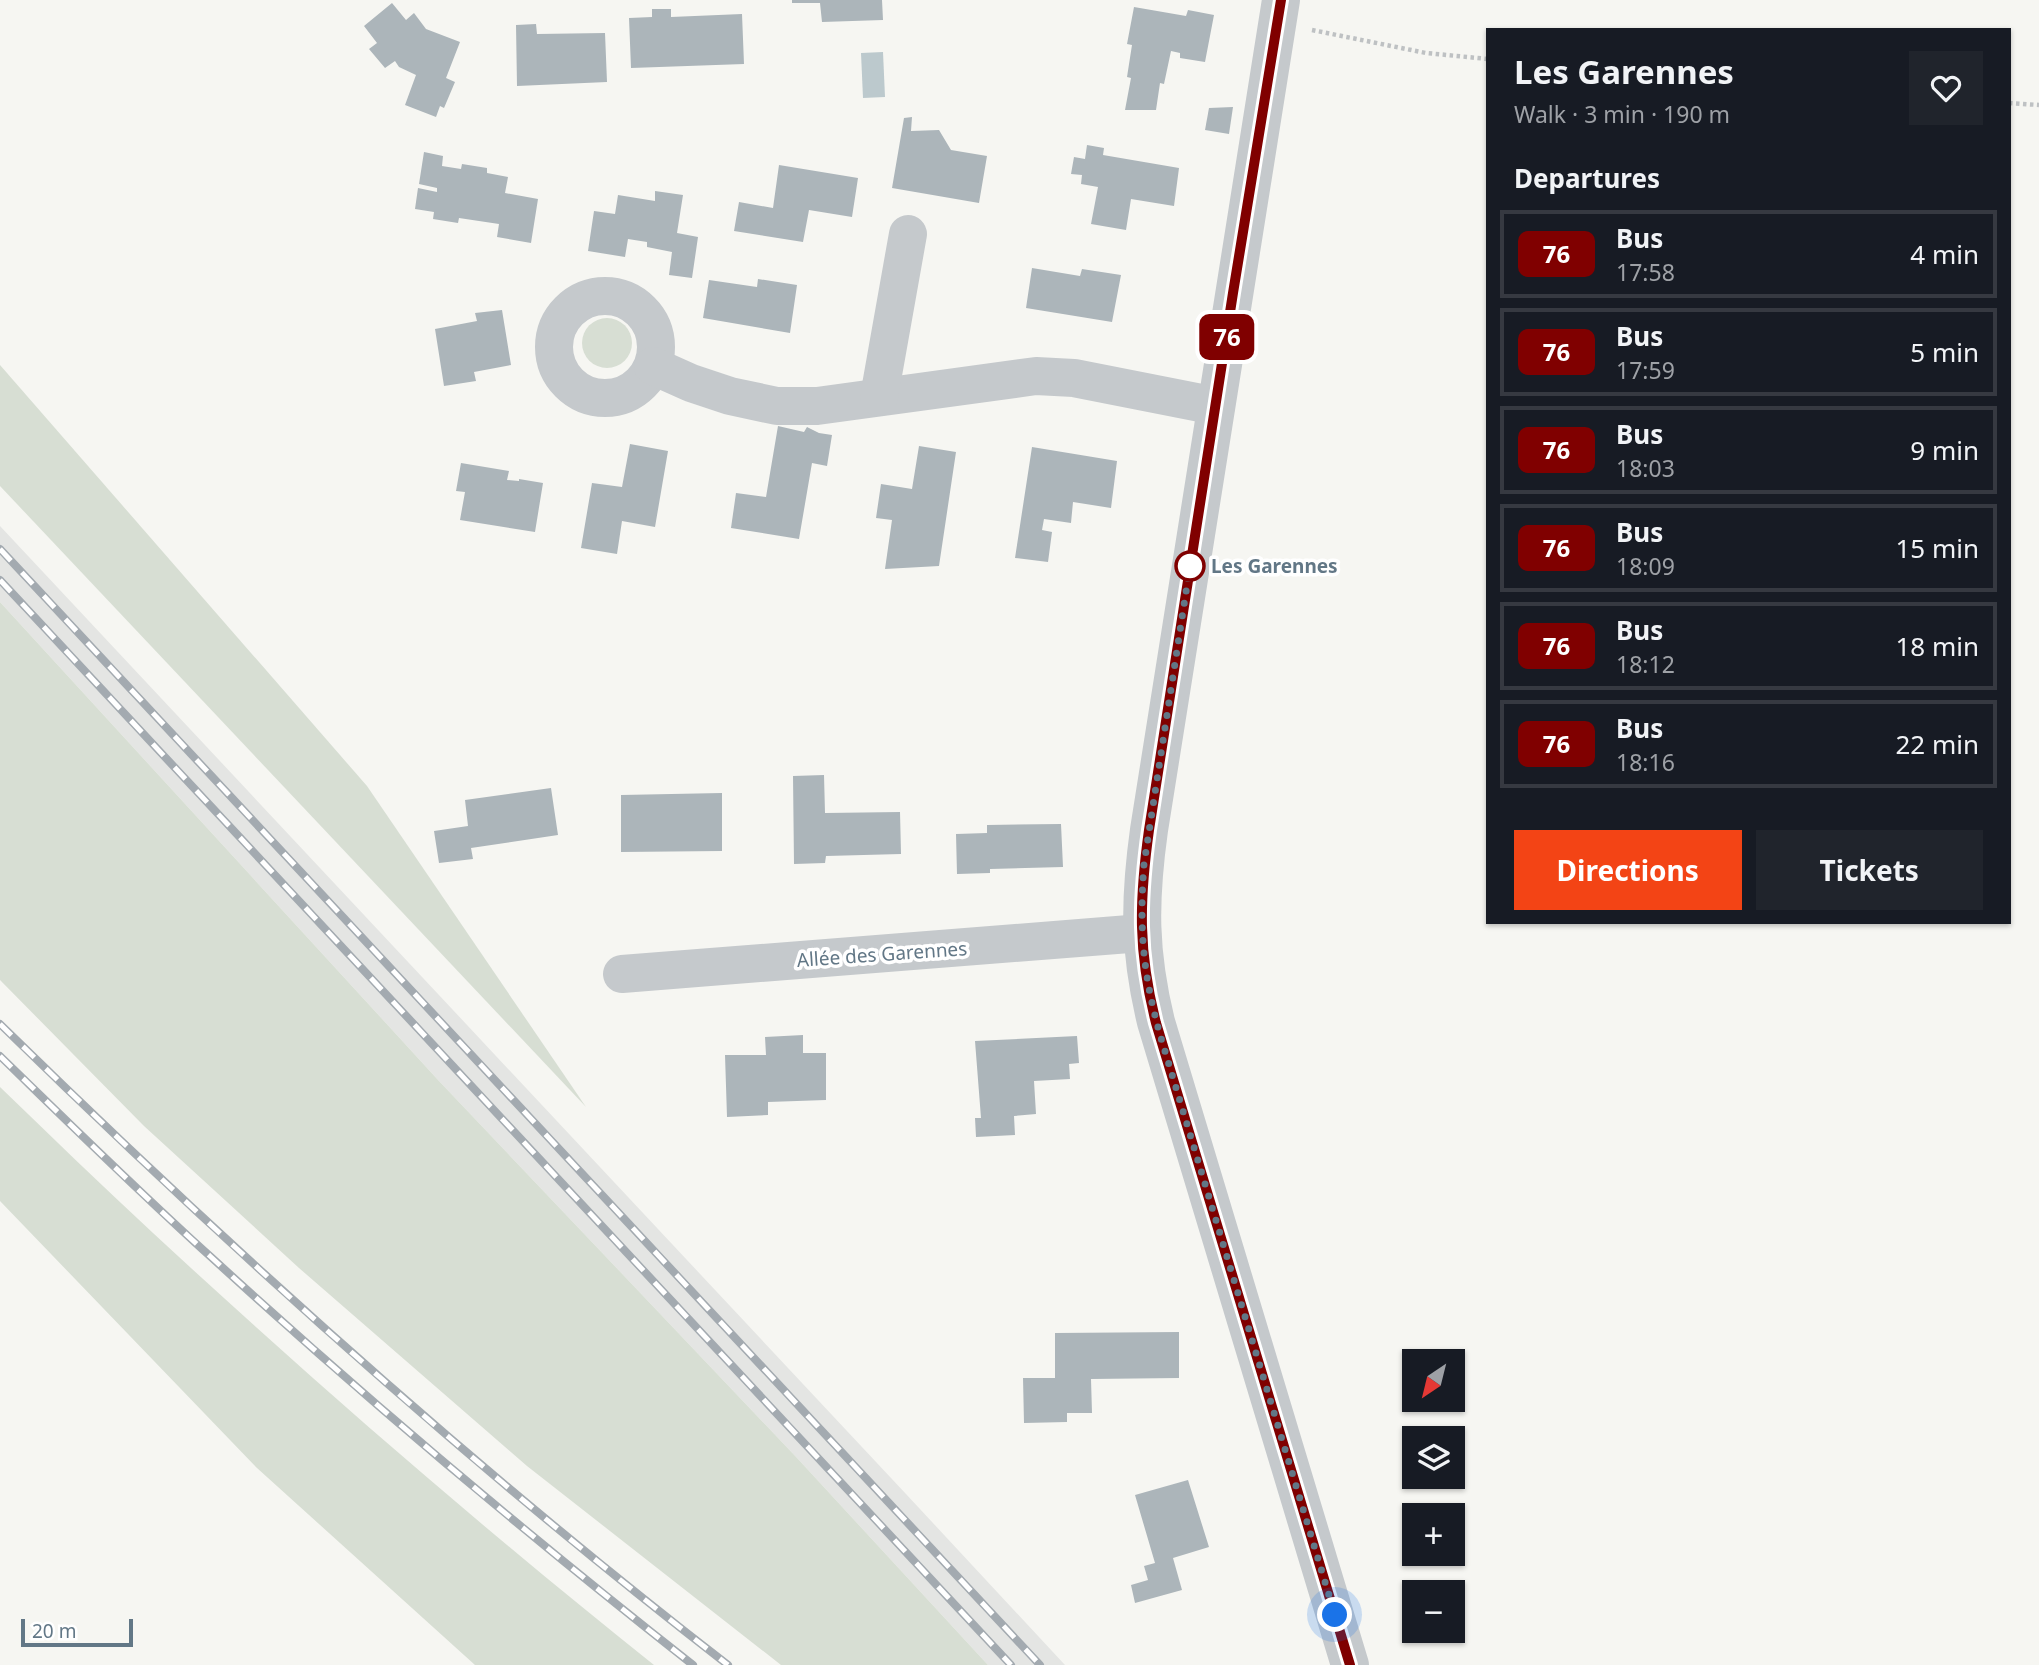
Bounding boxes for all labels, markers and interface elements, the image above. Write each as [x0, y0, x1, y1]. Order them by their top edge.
text: Les Garennes [1514, 49, 1734, 94]
button: heart [1909, 51, 1983, 125]
text: Walk · 3 min · 190 m [1514, 98, 1730, 130]
text: Departures [1514, 160, 1660, 196]
text: Bus [1616, 220, 1663, 256]
text: 4 min [1910, 236, 1979, 272]
text: 76 [1543, 237, 1570, 270]
text: 17:58 [1616, 256, 1675, 288]
line badge: 76 [1196, 314, 1258, 360]
text: Bus [1616, 318, 1663, 354]
text: 76 [1213, 320, 1241, 353]
text: 5 min [1910, 334, 1979, 370]
text: 76 [1543, 335, 1570, 368]
text: 17:59 [1616, 354, 1675, 386]
text: Bus [1616, 416, 1663, 452]
text: 9 min [1910, 432, 1979, 468]
text: 76 [1543, 433, 1570, 466]
text: 18:03 [1616, 452, 1675, 484]
text: Bus [1616, 514, 1663, 550]
text: 15 min [1895, 530, 1979, 566]
text: 76 [1543, 531, 1570, 564]
text: 18:09 [1616, 550, 1675, 582]
marker: Les Garennes [1175, 551, 1205, 581]
place label: Les Garennes [1211, 553, 1338, 579]
text: Bus [1616, 612, 1663, 648]
text: 18 min [1895, 628, 1979, 664]
text: 76 [1543, 629, 1570, 662]
text: 18:12 [1616, 648, 1675, 680]
text: Bus [1616, 710, 1663, 746]
text: 22 min [1895, 726, 1979, 762]
text: 76 [1543, 727, 1570, 760]
text: 18:16 [1616, 746, 1675, 778]
button: Directions [1514, 830, 1742, 910]
button: Tickets [1756, 830, 1983, 910]
street label: Allée des Garennes [796, 935, 968, 973]
north arrow [1402, 1349, 1465, 1412]
map controls [1402, 1349, 1465, 1643]
button: layers [1402, 1426, 1465, 1489]
button: + [1402, 1503, 1465, 1566]
button: − [1402, 1580, 1465, 1643]
your location [1317, 1597, 1352, 1632]
scale bar [21, 1616, 133, 1648]
text: 20 m [32, 1618, 76, 1644]

